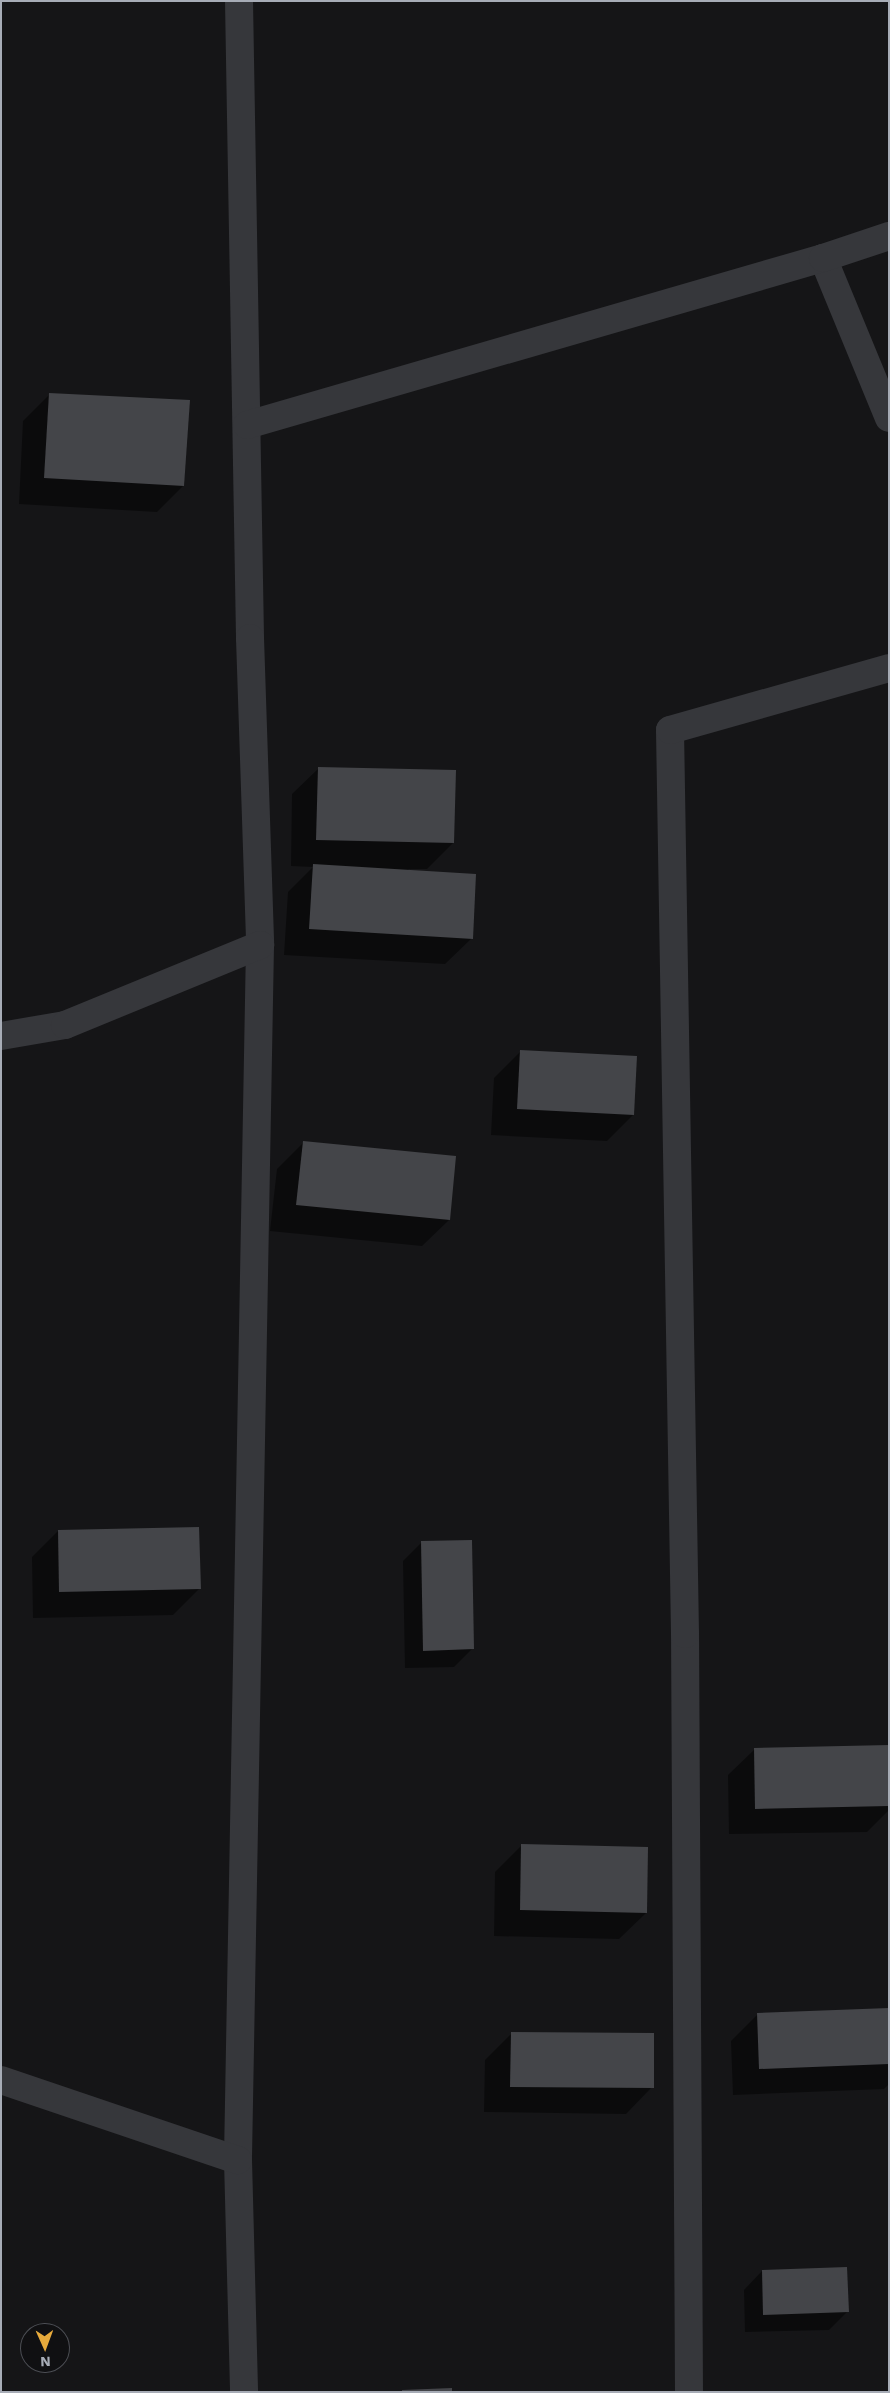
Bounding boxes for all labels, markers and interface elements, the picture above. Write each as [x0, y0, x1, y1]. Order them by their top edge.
north arrow [20, 2323, 70, 2373]
text: N [40, 2354, 51, 2370]

